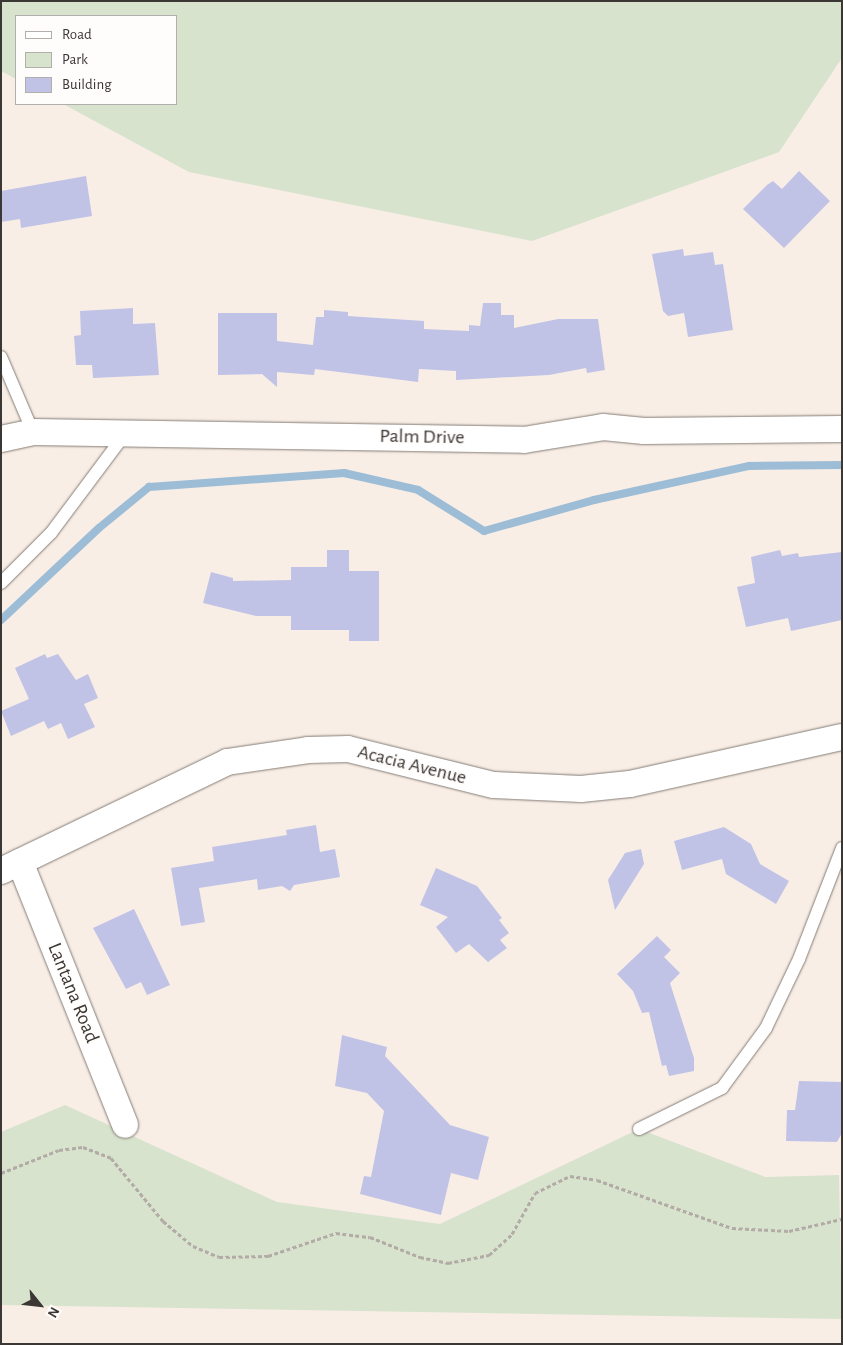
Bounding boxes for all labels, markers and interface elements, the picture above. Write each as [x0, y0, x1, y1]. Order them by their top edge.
legend [15, 15, 178, 105]
text: Road [62, 27, 92, 42]
text: Park [62, 52, 88, 67]
text: Building [62, 77, 112, 92]
street label: Palm Drive [379, 424, 465, 450]
street label: Acacia Avenue [355, 740, 469, 790]
street label: Lantana Road [42, 939, 104, 1047]
north arrow [15, 1280, 65, 1330]
text: N [45, 1305, 62, 1320]

